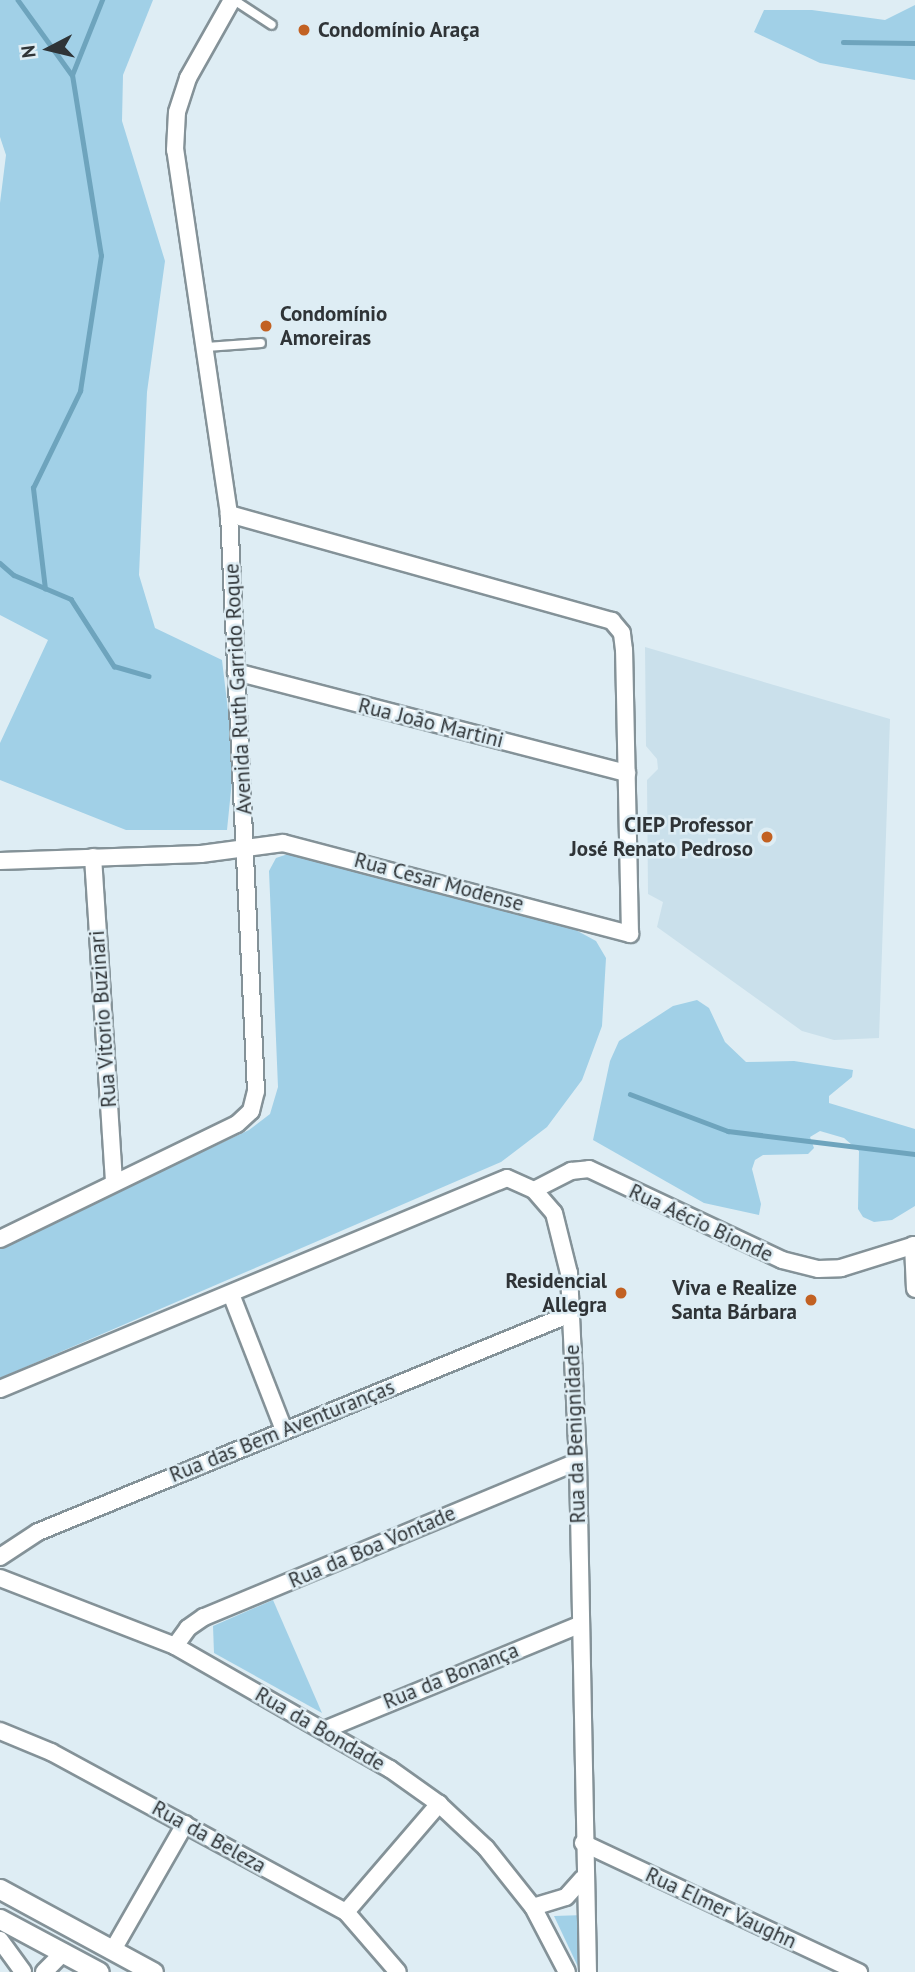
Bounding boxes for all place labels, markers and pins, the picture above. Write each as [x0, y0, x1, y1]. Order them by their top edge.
place label: Condomínio Araça [318, 17, 481, 43]
marker: Condomínio Araça [296, 22, 312, 38]
place label: Condomínio Amoreiras [280, 301, 387, 351]
marker: Condomínio Amoreiras [258, 318, 274, 334]
place label: CIEP Professor José Renato Pedroso [570, 812, 753, 862]
marker: CIEP Professor José Renato Pedroso [759, 829, 775, 845]
place label: Residencial Allegra [505, 1268, 607, 1318]
place label: Viva e Realize Santa Bárbara [671, 1275, 797, 1325]
marker: Residencial Allegra [613, 1285, 629, 1301]
marker: Viva e Realize Santa Bárbara [803, 1292, 819, 1308]

